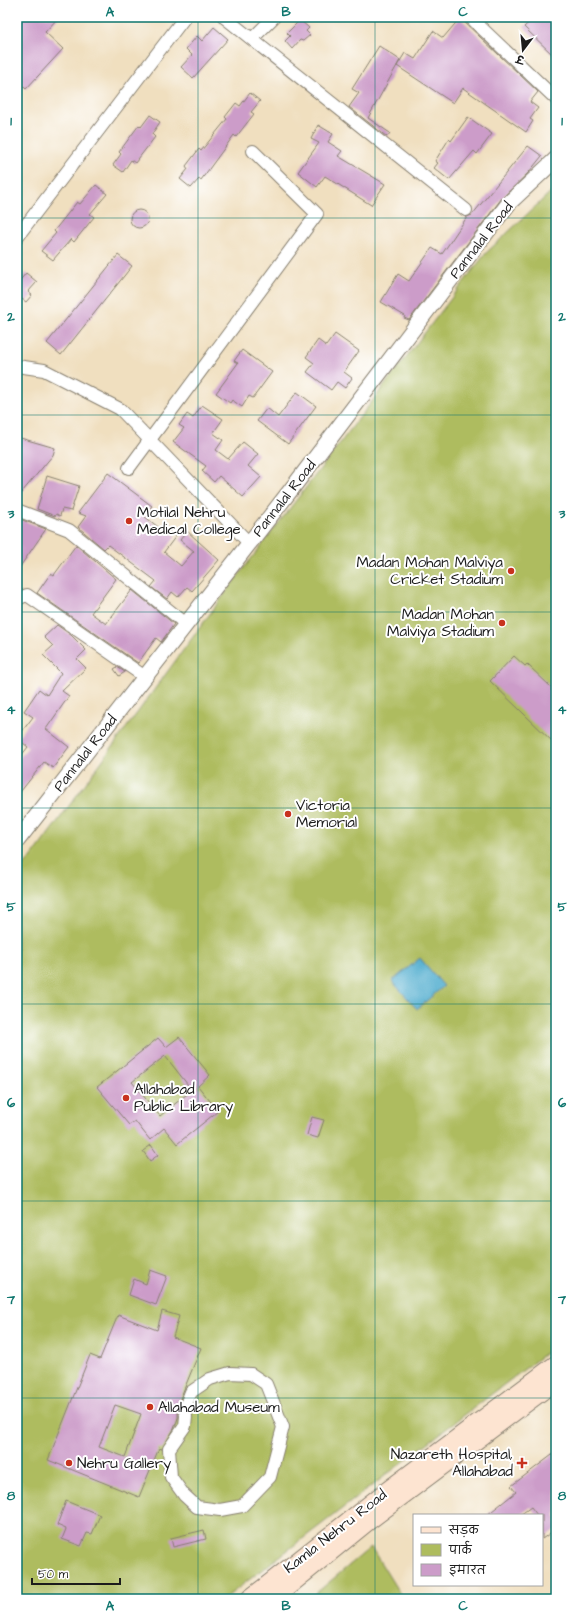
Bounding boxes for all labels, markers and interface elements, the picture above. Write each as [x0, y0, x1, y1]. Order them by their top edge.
text: A [106, 3, 115, 21]
text: B [281, 3, 291, 21]
text: C [458, 3, 468, 21]
north arrow [503, 30, 543, 70]
text: उ [513, 50, 527, 68]
text: 1 [10, 112, 12, 130]
text: 1 [561, 112, 563, 130]
street label: Pannalal Road [445, 197, 518, 283]
text: 2 [6, 308, 15, 326]
text: 2 [557, 308, 566, 326]
street label: Pannalal Road [248, 455, 321, 541]
place label: Motilal Nehru Medical College [137, 502, 241, 541]
text: 3 [7, 505, 15, 523]
text: 3 [558, 505, 566, 523]
marker: Motilal Nehru Medical College [124, 516, 134, 526]
place label: Madan Mohan Malviya Cricket Stadium [356, 552, 503, 590]
marker: Madan Mohan Malviya Cricket Stadium [506, 566, 516, 576]
place label: Madan Mohan Malviya Stadium [387, 604, 494, 643]
marker: Madan Mohan Malviya Stadium [497, 618, 507, 628]
text: 4 [7, 701, 16, 719]
text: 4 [558, 701, 567, 719]
street label: Pannalal Road [49, 710, 122, 796]
place label: Victoria Memorial [296, 795, 357, 833]
marker: Victoria Memorial [283, 809, 293, 819]
text: 5 [6, 898, 16, 916]
text: 5 [557, 898, 567, 916]
place label: Allahabad Public Library [134, 1079, 233, 1118]
marker: Allahabad Public Library [121, 1093, 131, 1103]
text: 6 [7, 1094, 16, 1112]
text: 6 [558, 1094, 567, 1112]
text: 7 [6, 1291, 16, 1309]
text: 7 [557, 1291, 567, 1309]
place label: Allahabad Museum [158, 1397, 280, 1418]
marker: Allahabad Museum [145, 1402, 155, 1412]
place label: Nazareth Hospital, Allahabad [391, 1444, 513, 1482]
place label: Nehru Gallery [77, 1453, 171, 1475]
marker: Nazareth Hospital, Allahabad [516, 1457, 528, 1469]
marker: Nehru Gallery [64, 1458, 74, 1468]
street label: Kamla Nehru Road [279, 1484, 392, 1578]
text: 8 [7, 1487, 16, 1505]
text: 8 [558, 1487, 567, 1505]
legend [413, 1514, 543, 1586]
text: सड़क [448, 1522, 480, 1539]
text: पार्क [448, 1540, 473, 1559]
scale bar [32, 1560, 120, 1586]
text: इमारत [449, 1562, 487, 1579]
text: 50 m [38, 1566, 69, 1583]
text: A [106, 1597, 115, 1615]
text: B [281, 1597, 291, 1615]
text: C [458, 1597, 468, 1615]

